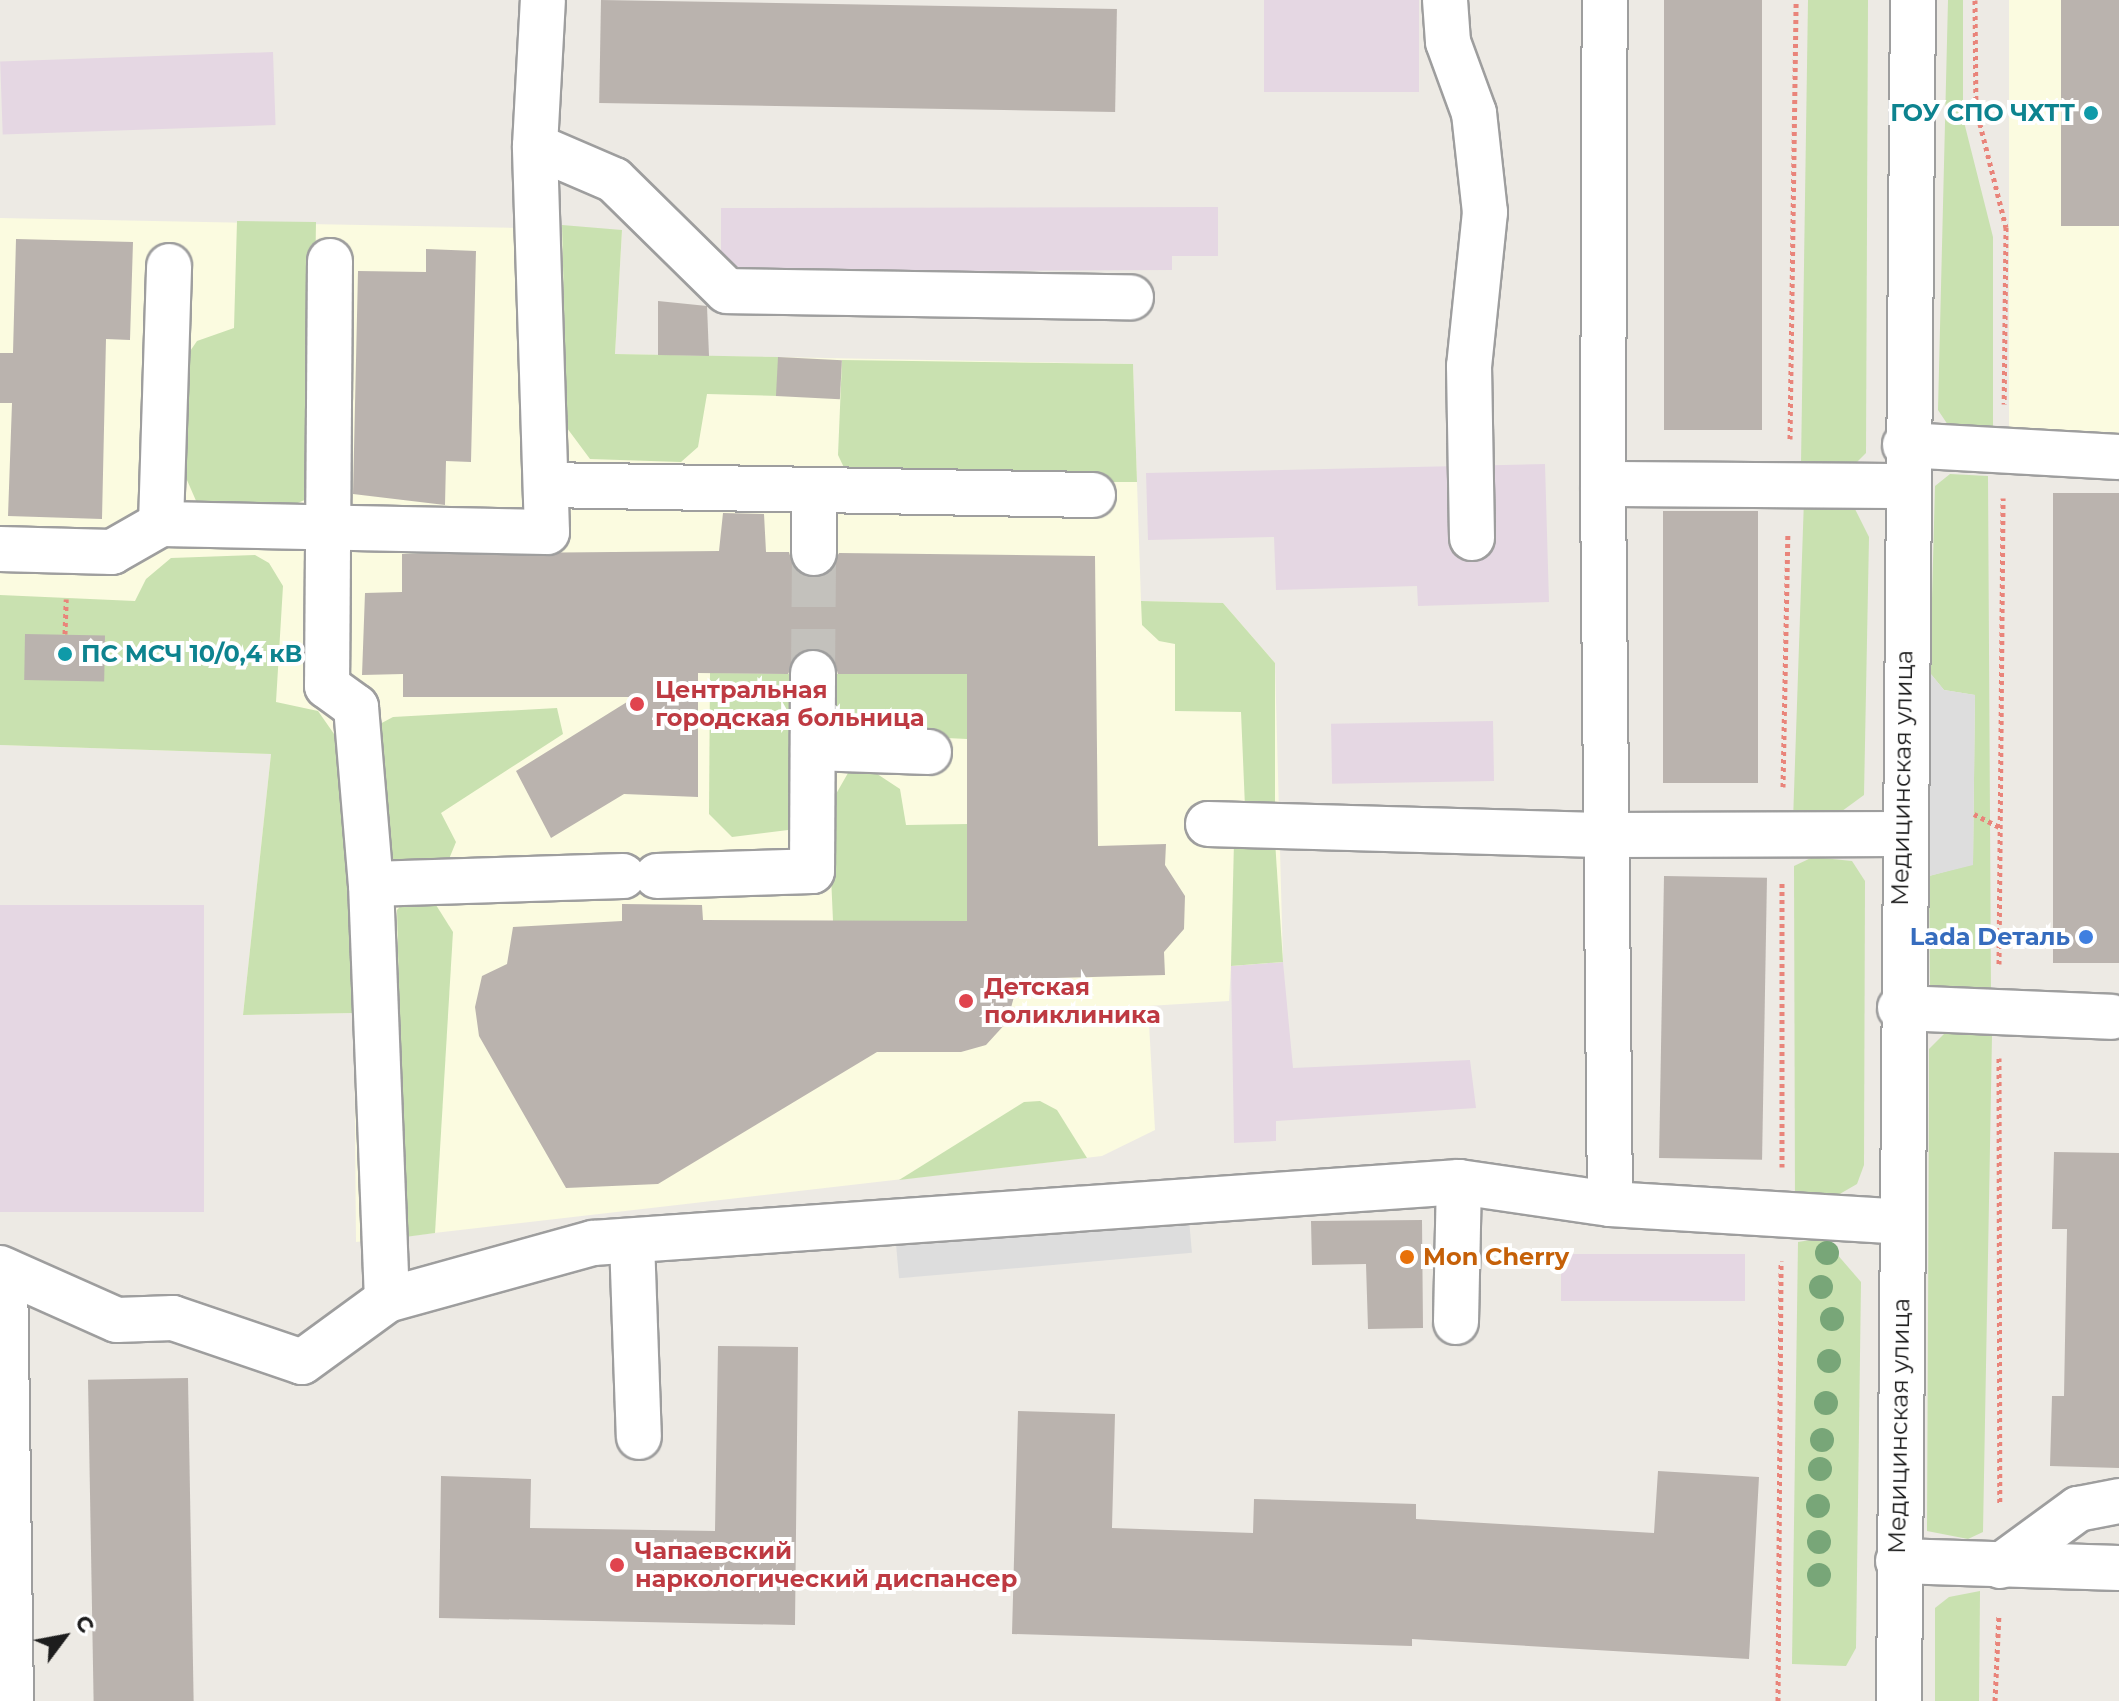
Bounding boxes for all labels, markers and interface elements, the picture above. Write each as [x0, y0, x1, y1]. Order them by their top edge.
place label: ГОУ СПО ЧХТТ [1890, 99, 2075, 127]
marker: ГОУ СПО ЧХТТ [2082, 104, 2100, 122]
place label: ПС МСЧ 10/0,4 кВ [81, 640, 302, 668]
marker: ПС МСЧ 10/0,4 кВ [56, 645, 74, 663]
street label: Медицинская улица [1885, 650, 1919, 906]
place label: Центральная городская больница [655, 676, 924, 732]
marker: Центральная городская больница [626, 693, 648, 715]
place label: Lada Dеталь [1910, 923, 2070, 951]
marker: Lada Dеталь [2077, 928, 2095, 946]
place label: Детская поликлиника [984, 973, 1161, 1029]
marker: Детская поликлиника [955, 990, 977, 1012]
place label: Mon Cherry [1423, 1243, 1569, 1271]
marker: Mon Cherry [1398, 1248, 1416, 1266]
street label: Медицинская улица [1882, 1298, 1916, 1554]
place label: Чапаевский наркологический диспансер [635, 1537, 1017, 1593]
marker: Чапаевский наркологический диспансер [606, 1554, 628, 1576]
north arrow [24, 1597, 104, 1677]
text: С [69, 1610, 100, 1638]

